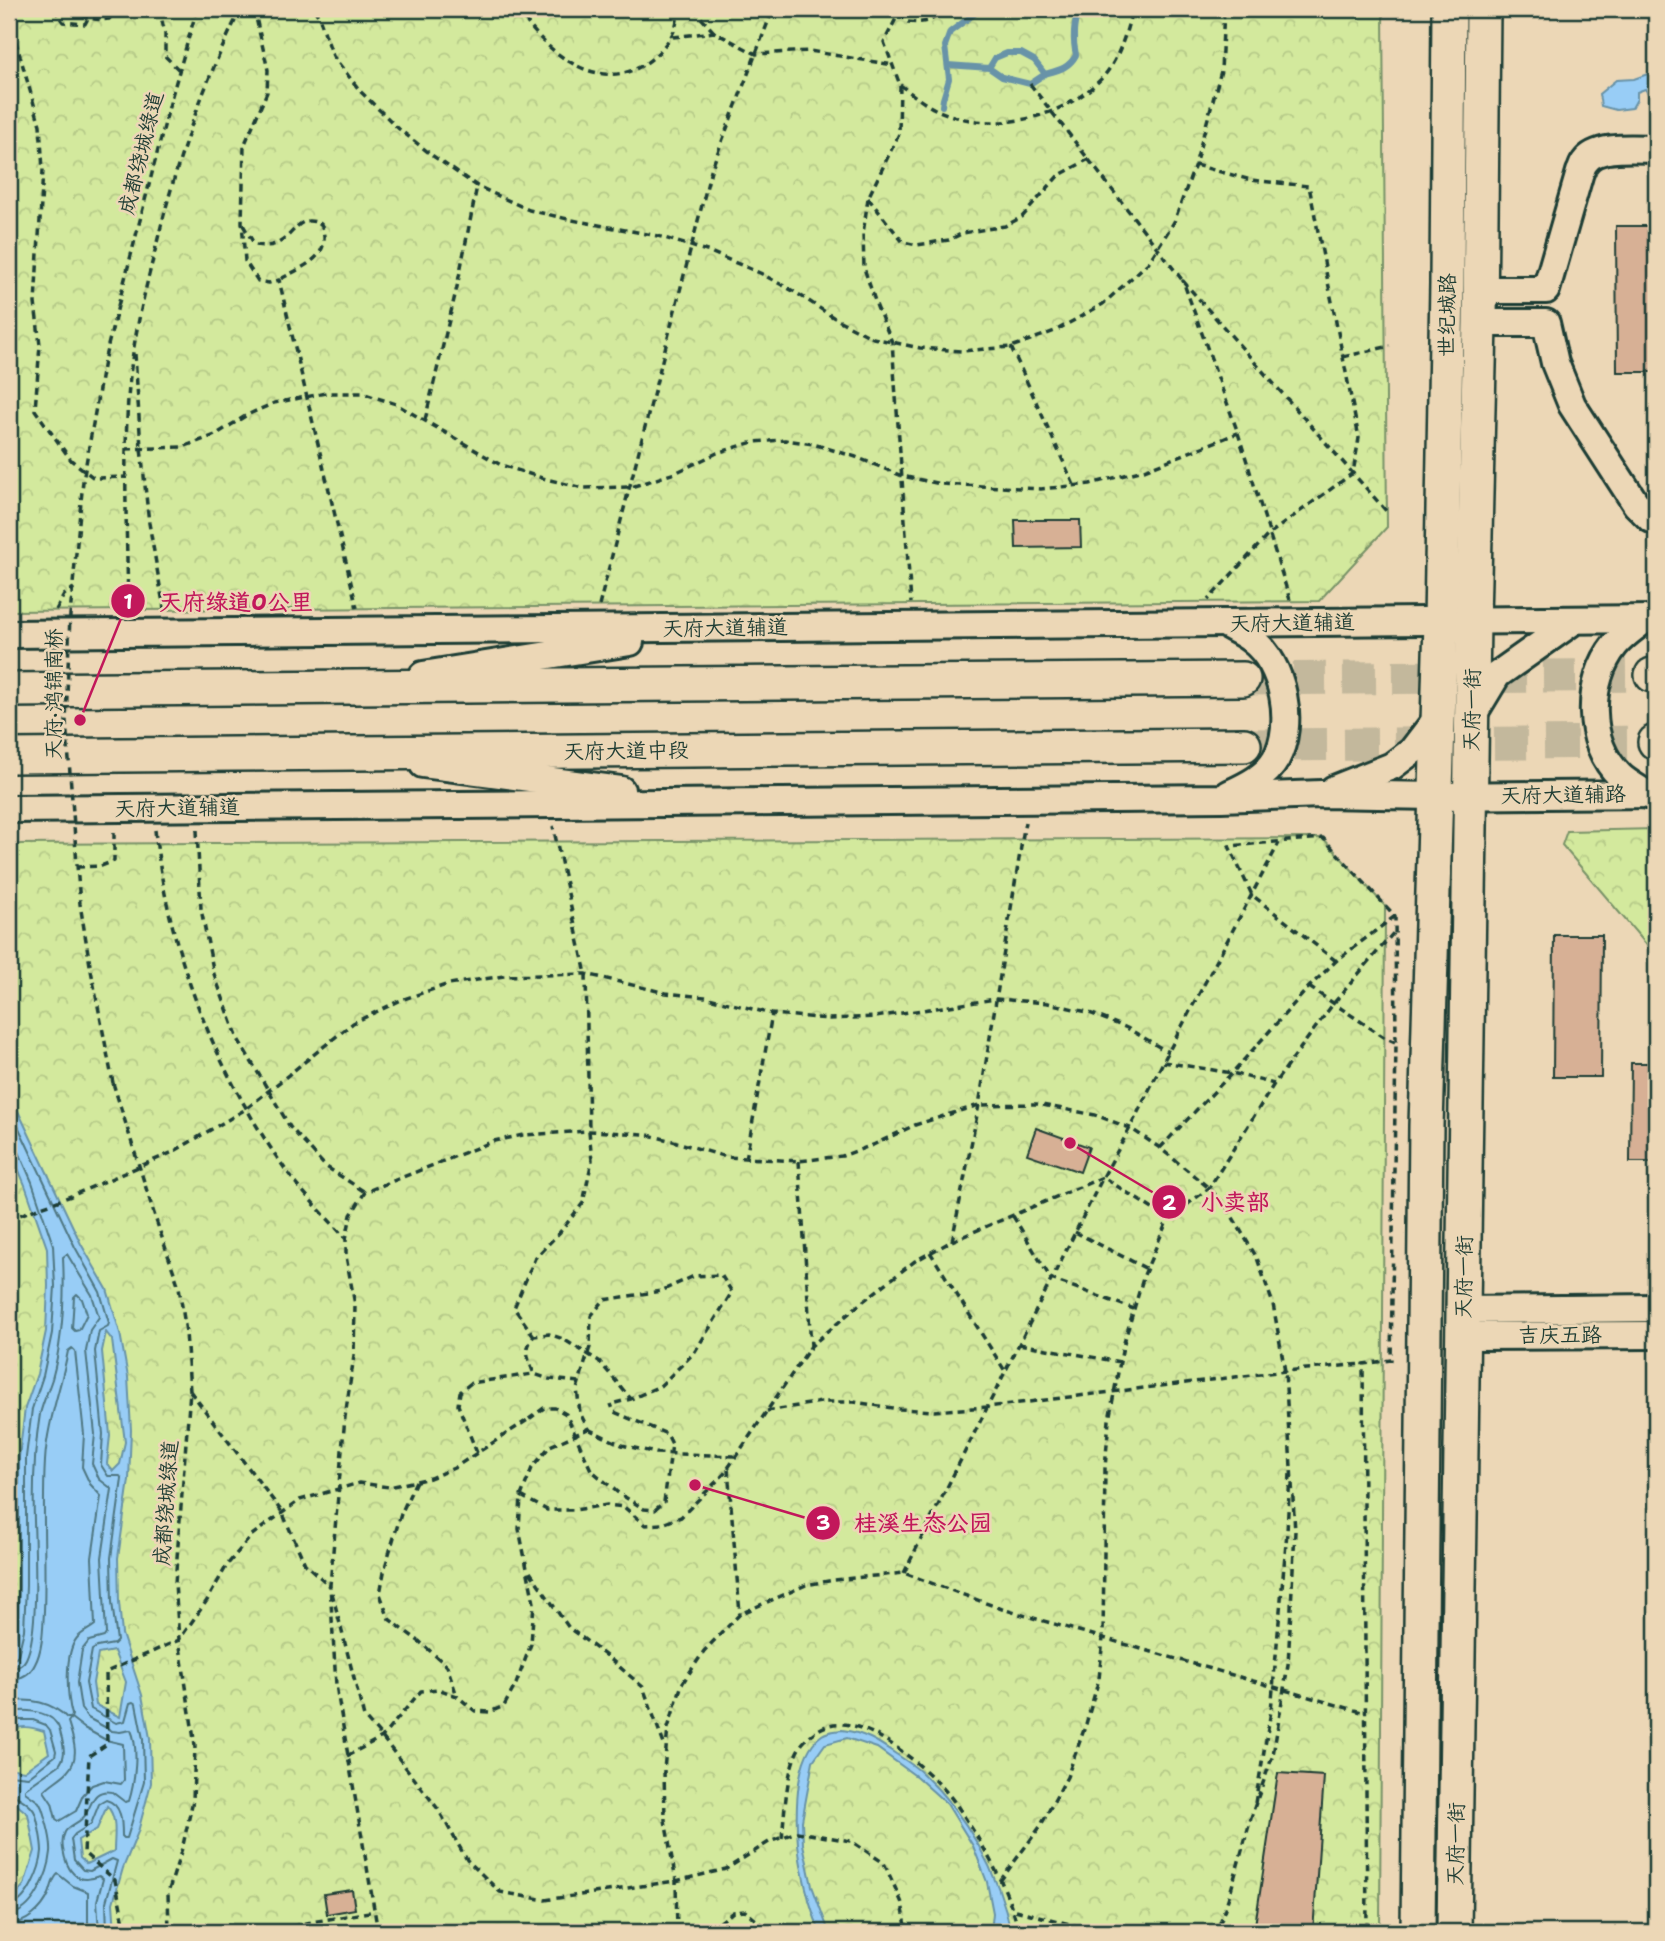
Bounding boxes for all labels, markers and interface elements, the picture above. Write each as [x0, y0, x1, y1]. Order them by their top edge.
street label: 成都绕城绿道 [112, 88, 170, 218]
street label: 世纪城路 [1432, 273, 1462, 357]
callout: 天府绿道0公里 [110, 579, 327, 623]
text: 天府绿道0公里 [159, 587, 313, 617]
text: 1 [123, 588, 133, 616]
street label: 天府大道辅道 [1229, 608, 1355, 638]
street label: 天府大道辅道 [662, 613, 788, 643]
street label: 天府·鸿锦南桥 [40, 628, 68, 760]
street label: 天府一街 [1457, 668, 1487, 752]
street label: 天府大道中段 [563, 736, 689, 766]
street label: 天府大道辅路 [1500, 780, 1626, 810]
street label: 天府大道辅道 [114, 793, 240, 823]
callout: 小卖部 [1152, 1180, 1284, 1224]
text: 小卖部 [1201, 1187, 1270, 1217]
text: 2 [1162, 1189, 1177, 1217]
street label: 天府一街 [1449, 1235, 1479, 1319]
street label: 吉庆五路 [1518, 1321, 1602, 1349]
street label: 成都绕城绿道 [148, 1439, 184, 1567]
callout: 桂溪生态公园 [805, 1501, 1006, 1545]
text: 桂溪生态公园 [854, 1508, 992, 1538]
text: 3 [816, 1509, 830, 1537]
street label: 天府一街 [1441, 1802, 1471, 1886]

